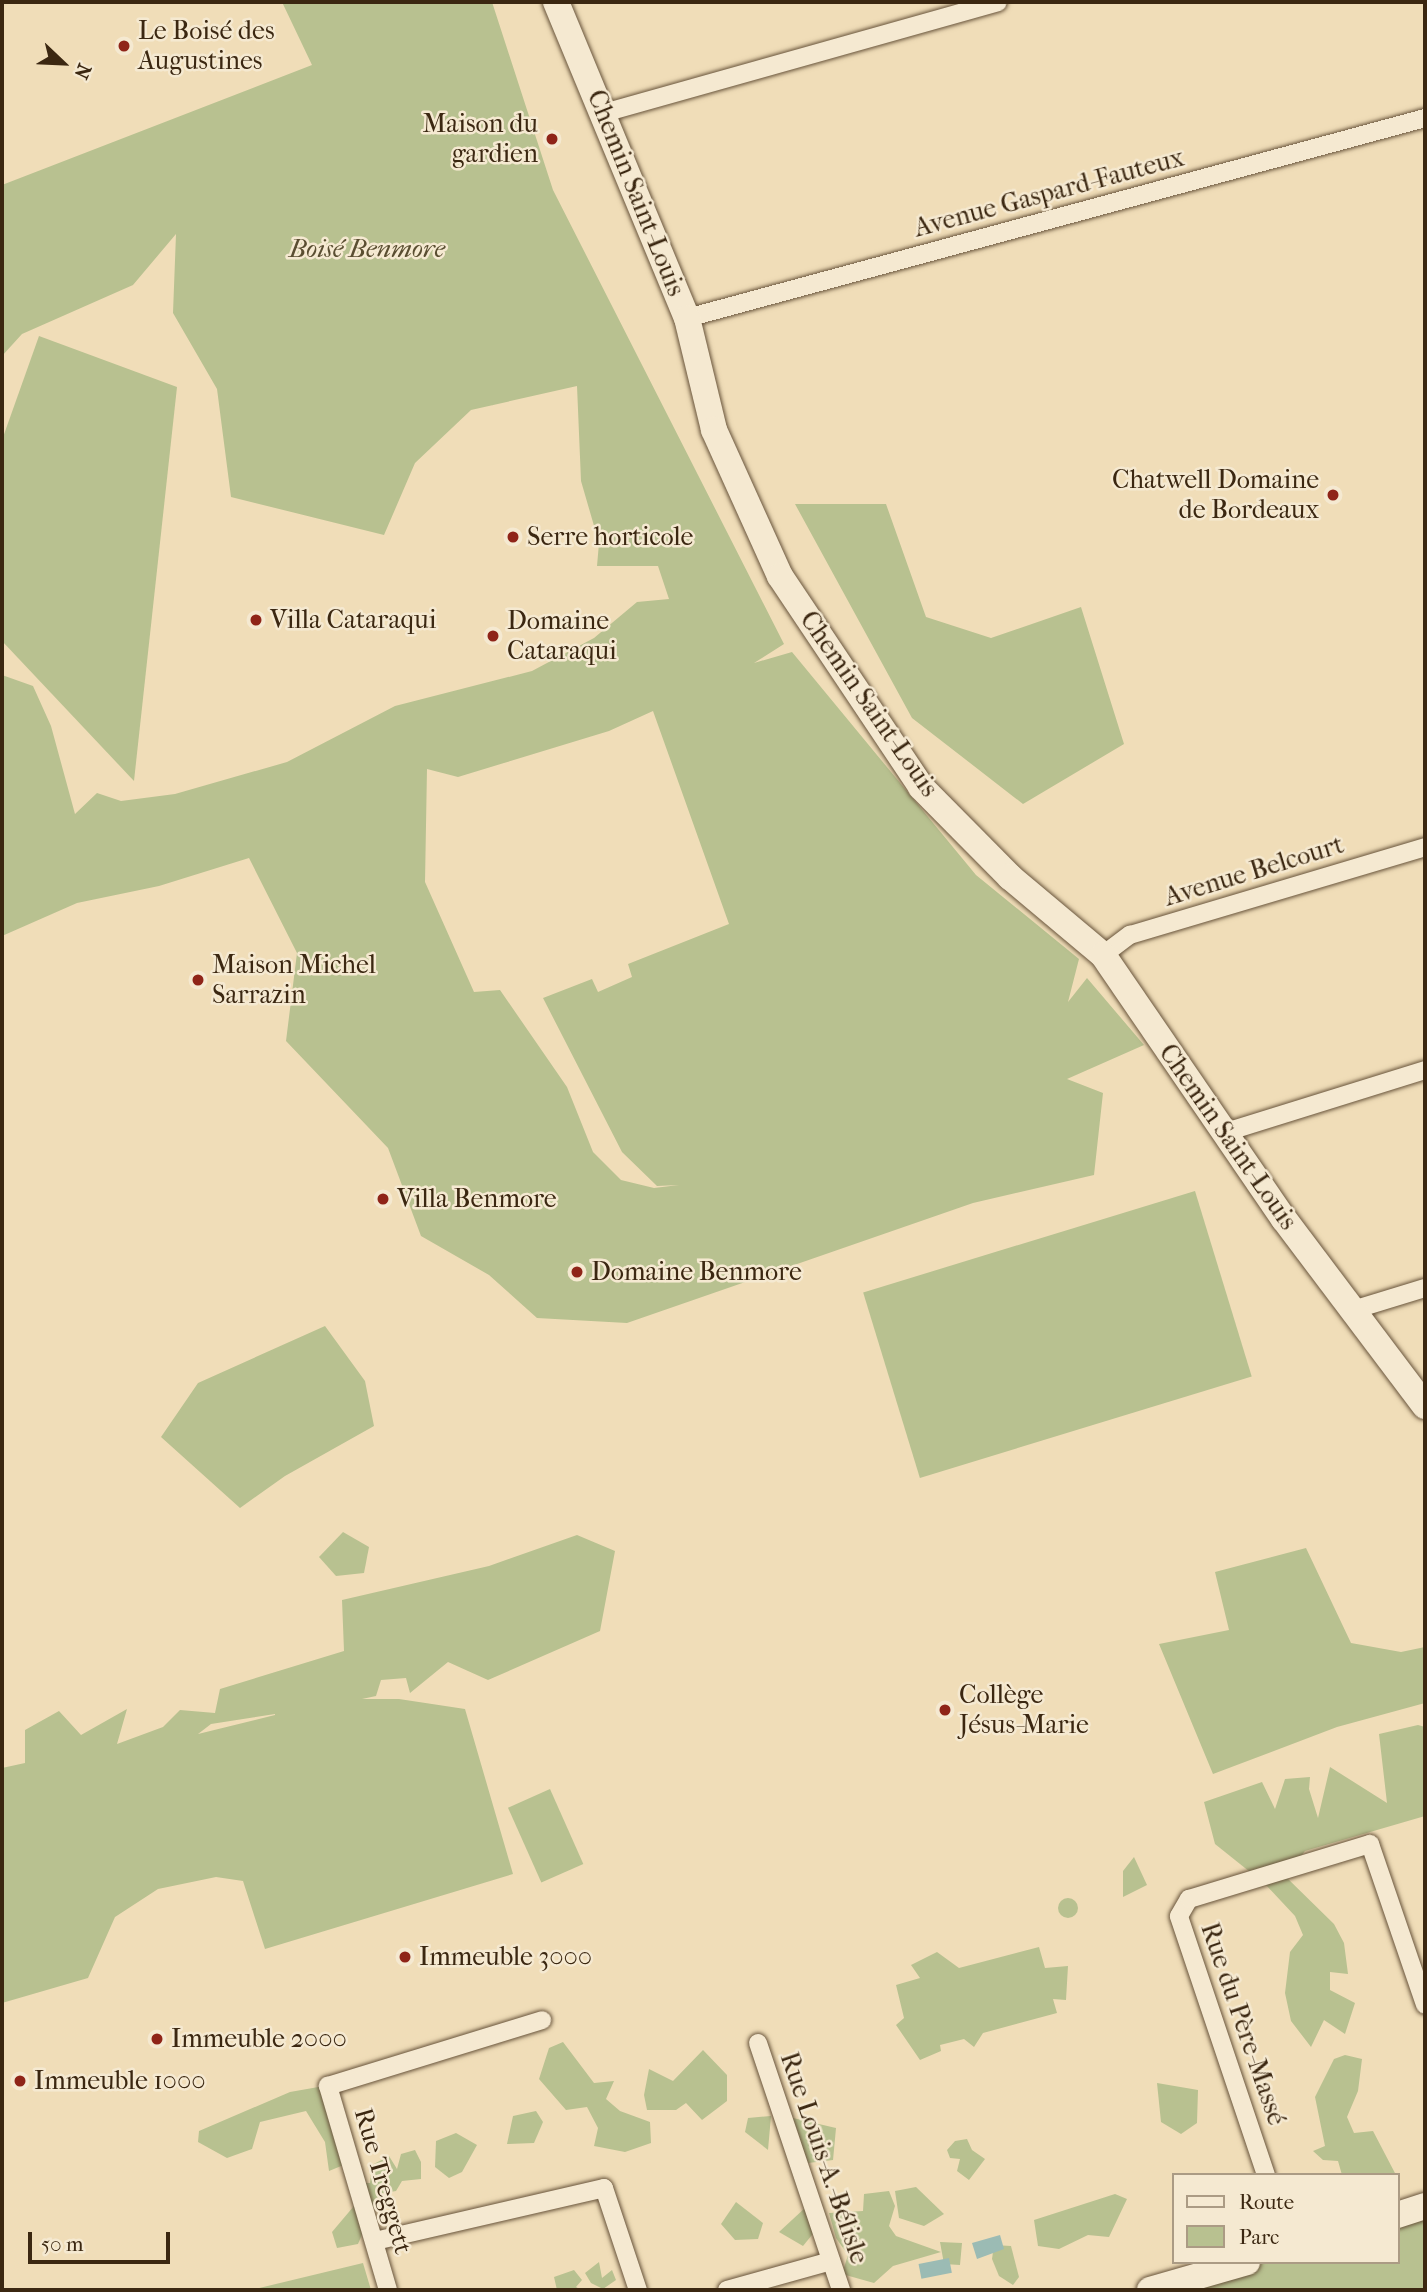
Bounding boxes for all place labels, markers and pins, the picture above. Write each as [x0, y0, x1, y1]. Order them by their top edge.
place label: Le Boisé des Augustines [138, 15, 274, 76]
marker: Le Boisé des Augustines [116, 38, 132, 54]
place label: Maison du gardien [422, 108, 538, 170]
marker: Maison du gardien [544, 131, 560, 147]
place label: Chatwell Domaine de Bordeaux [1112, 464, 1319, 526]
marker: Chatwell Domaine de Bordeaux [1325, 487, 1341, 503]
place label: Serre horticole [527, 521, 693, 553]
marker: Serre horticole [505, 529, 521, 545]
place label: Villa Cataraqui [270, 604, 436, 636]
place label: Domaine Cataraqui [507, 605, 617, 666]
marker: Villa Cataraqui [248, 612, 264, 628]
marker: Domaine Cataraqui [485, 628, 501, 644]
place label: Maison Michel Sarrazin [212, 949, 376, 1010]
marker: Maison Michel Sarrazin [190, 972, 206, 988]
place label: Villa Benmore [397, 1183, 557, 1215]
marker: Villa Benmore [375, 1191, 391, 1207]
place label: Domaine Benmore [591, 1256, 802, 1288]
marker: Domaine Benmore [569, 1264, 585, 1280]
place label: Collège Jésus-Marie [959, 1679, 1089, 1740]
marker: Collège Jésus-Marie [937, 1702, 953, 1718]
place label: Immeuble 3000 [419, 1941, 592, 1973]
marker: Immeuble 3000 [397, 1949, 413, 1965]
place label: Immeuble 2000 [171, 2023, 347, 2055]
marker: Immeuble 2000 [149, 2031, 165, 2047]
place label: Immeuble 1000 [34, 2065, 206, 2097]
marker: Immeuble 1000 [12, 2073, 28, 2089]

